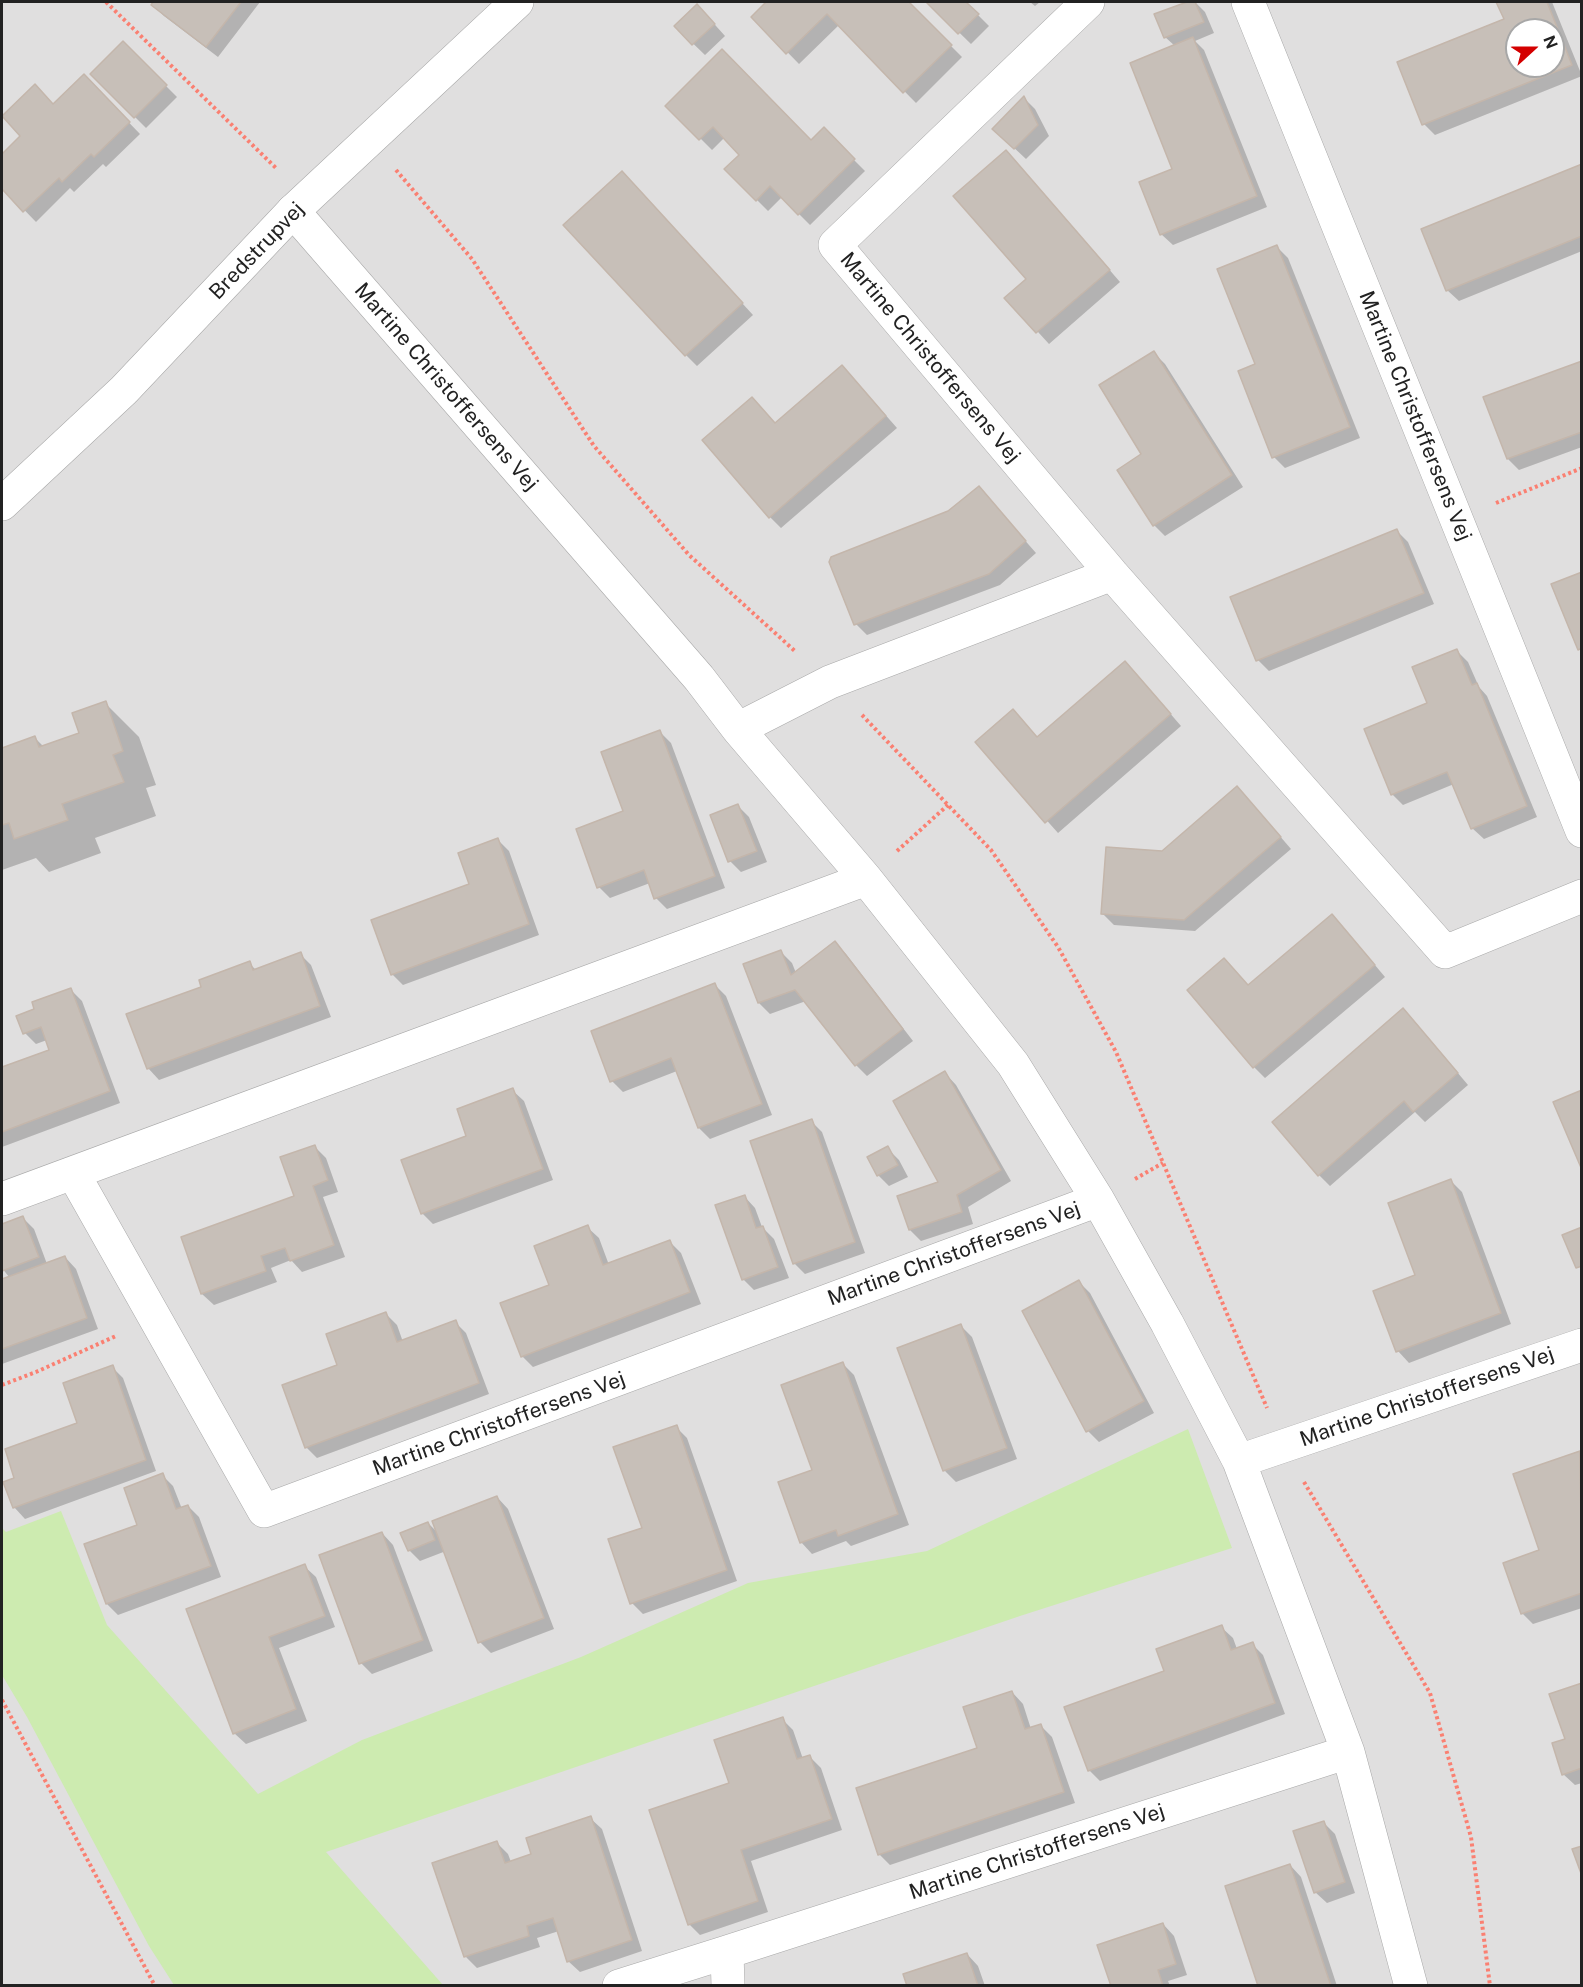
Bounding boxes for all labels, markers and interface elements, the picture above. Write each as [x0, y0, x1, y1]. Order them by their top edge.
north arrow [1505, 18, 1565, 78]
text: N [1539, 33, 1562, 51]
street label: Bredstrupvej [204, 197, 310, 305]
street label: Martine Christoffersens Vej [834, 248, 1026, 468]
street label: Martine Christoffersens Vej [349, 278, 543, 496]
street label: Martine Christoffersens Vej [1353, 287, 1477, 545]
street label: Martine Christoffersens Vej [824, 1196, 1084, 1312]
street label: Martine Christoffersens Vej [1297, 1342, 1557, 1452]
street label: Martine Christoffersens Vej [369, 1366, 629, 1482]
street label: Martine Christoffersens Vej [906, 1799, 1168, 1905]

